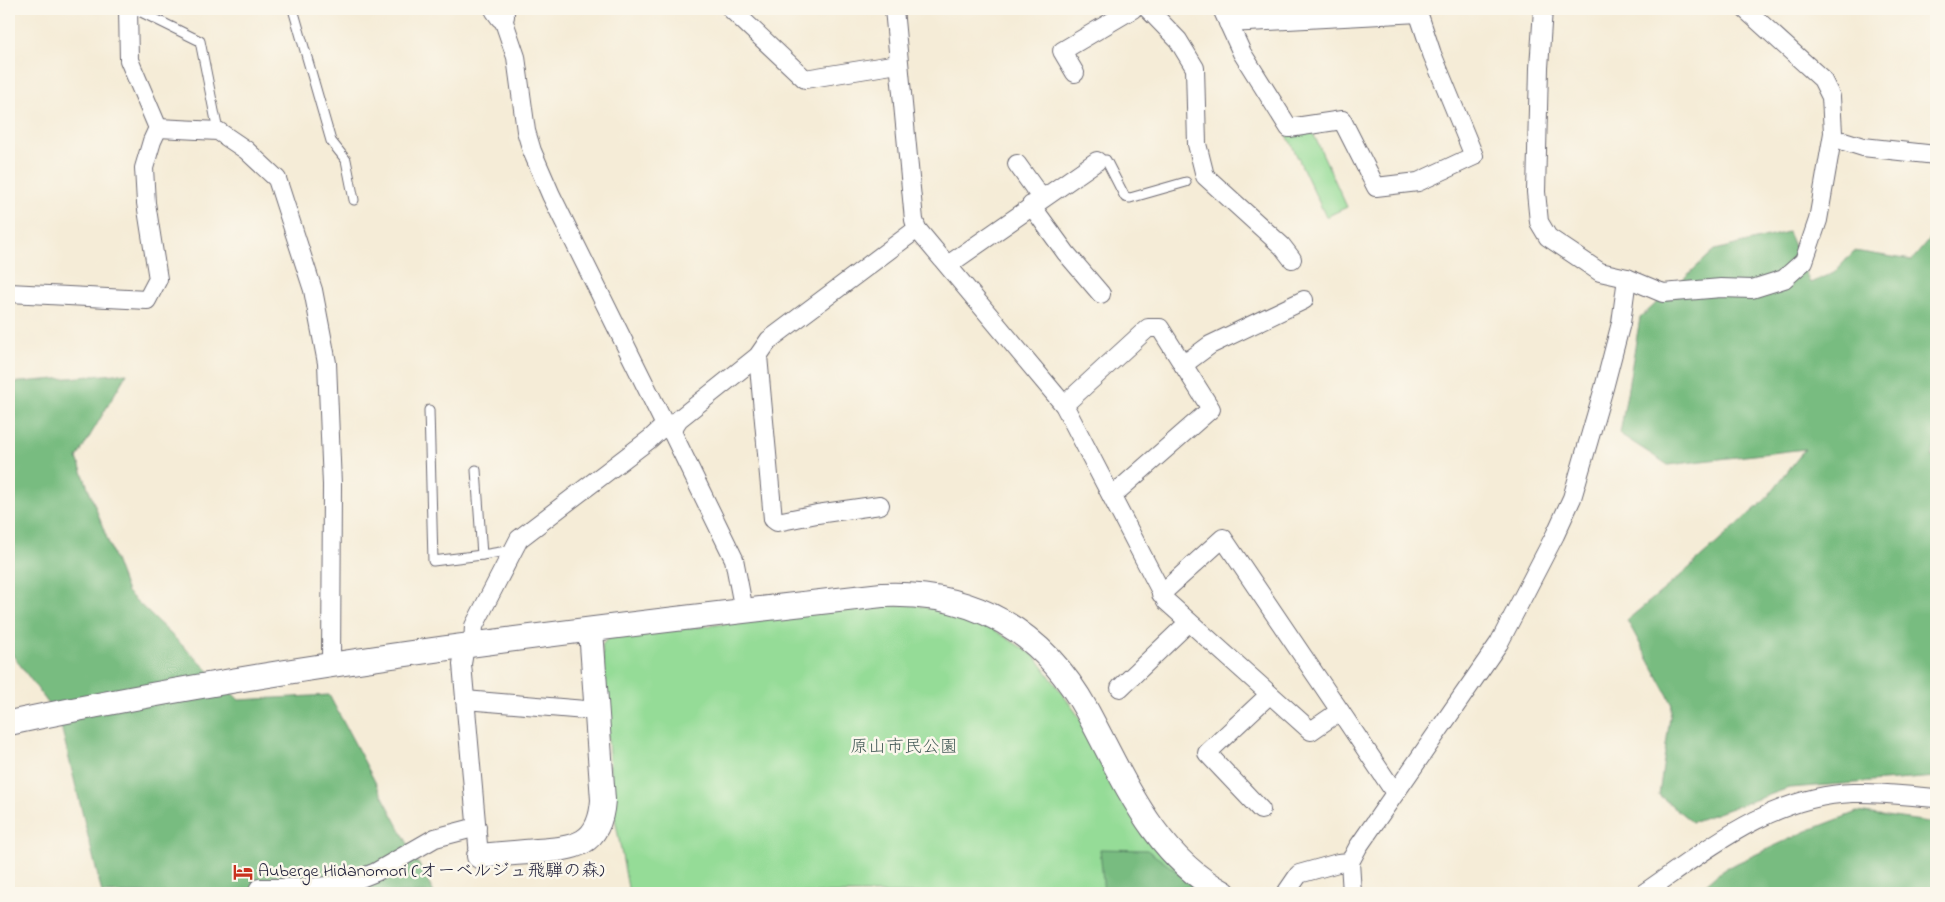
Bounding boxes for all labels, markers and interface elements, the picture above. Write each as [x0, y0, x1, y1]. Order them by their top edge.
park label: 原山市民公園 [850, 735, 958, 761]
place label: Auberge Hidanomori (オーベルジュ飛騨の森) [258, 859, 604, 886]
hotel icon: Auberge Hidanomori (オーベルジュ飛騨の森) [232, 861, 254, 883]

